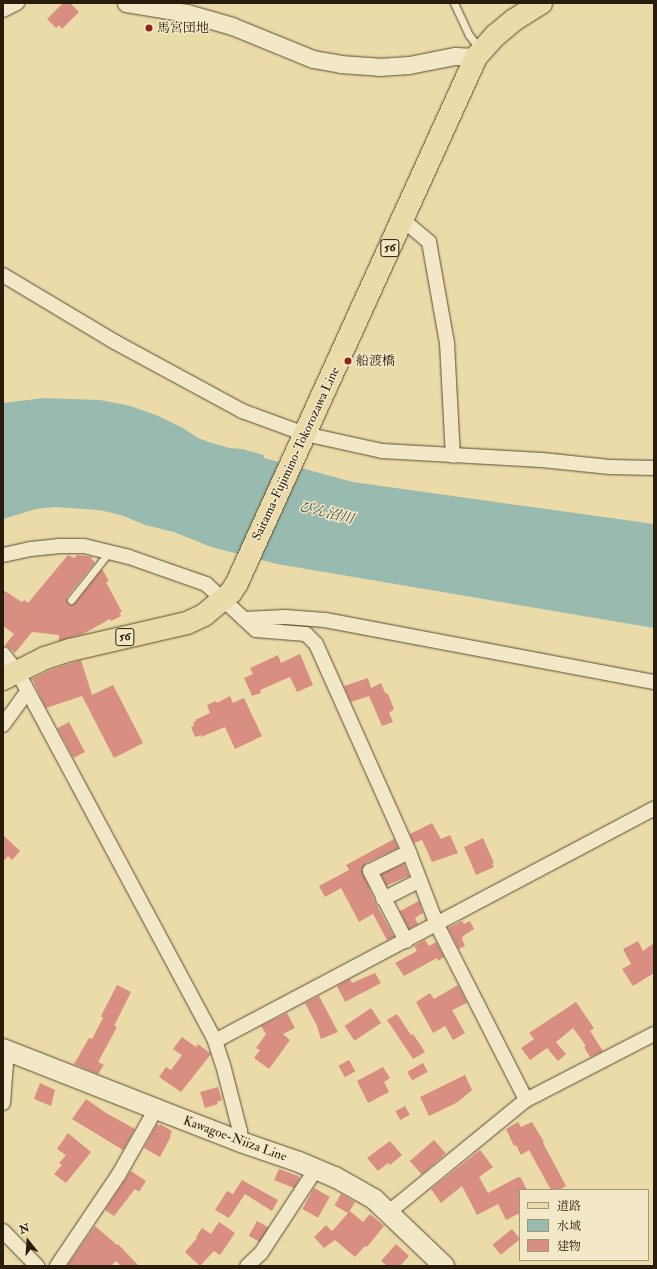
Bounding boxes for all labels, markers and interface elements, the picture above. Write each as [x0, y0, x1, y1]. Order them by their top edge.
place label: 馬宮団地 [157, 20, 209, 36]
marker: 馬宮団地 [144, 23, 154, 33]
road number: 56 [380, 238, 400, 258]
place label: 船渡橋 [356, 353, 395, 369]
marker: 船渡橋 [343, 356, 353, 366]
street label: Saitama-Fujimino-Tokorozawa Line [249, 365, 343, 543]
water label: びん沼川 [297, 498, 355, 528]
road number: 56 [115, 627, 135, 647]
street label: Kawagoe-Niiza Line [181, 1113, 289, 1165]
legend [519, 1189, 649, 1261]
text: 道路 [557, 1199, 581, 1214]
text: 水域 [557, 1219, 581, 1234]
north arrow [8, 1221, 48, 1261]
text: N [18, 1221, 31, 1237]
text: 建物 [557, 1239, 581, 1254]

